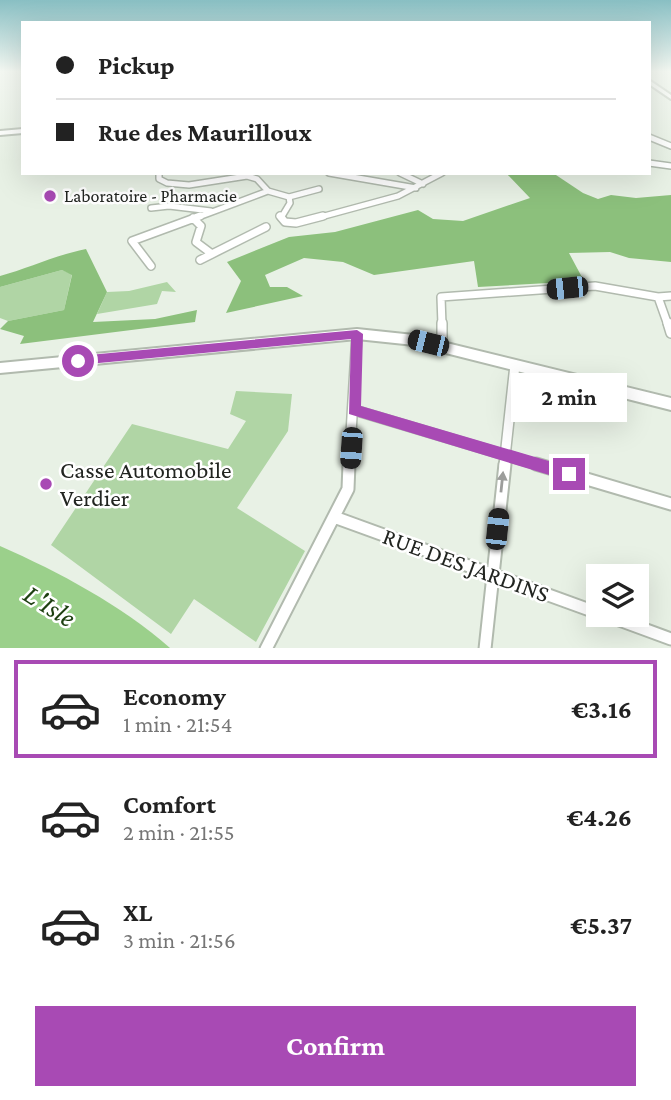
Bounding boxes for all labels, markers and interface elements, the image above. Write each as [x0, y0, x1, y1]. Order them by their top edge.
text: Pickup [98, 51, 175, 80]
text: Rue des Maurilloux [98, 118, 312, 147]
place label: Laboratoire - Pharmacie [64, 186, 237, 206]
marker: Laboratoire - Pharmacie [42, 188, 58, 204]
car [546, 275, 589, 301]
car [406, 328, 451, 358]
route start [62, 345, 94, 377]
callout: 2 min [511, 372, 627, 421]
text: 2 min [541, 384, 597, 410]
car [340, 426, 363, 470]
place label: Casse Automobile Verdier [60, 456, 232, 511]
route end [553, 458, 585, 490]
one-way arrow [497, 471, 508, 493]
marker: Casse Automobile Verdier [38, 476, 54, 492]
car [485, 507, 510, 551]
street label: RUE DES JARDINS [379, 522, 553, 607]
map controls [586, 564, 649, 627]
button: layers [586, 564, 649, 627]
water label: L'Isle [18, 578, 82, 633]
icon: car [39, 678, 102, 741]
text: Economy [123, 682, 226, 711]
text: €3.16 [571, 695, 632, 724]
text: 1 min · 21:54 [123, 711, 232, 737]
icon: car [39, 786, 102, 849]
text: Comfort [123, 790, 216, 819]
text: €4.26 [566, 803, 632, 832]
text: 2 min · 21:55 [123, 819, 235, 845]
icon: car [39, 894, 102, 957]
text: XL [123, 898, 152, 927]
text: €5.37 [570, 911, 632, 940]
text: 3 min · 21:56 [123, 927, 236, 953]
button: Confirm [35, 1006, 636, 1086]

